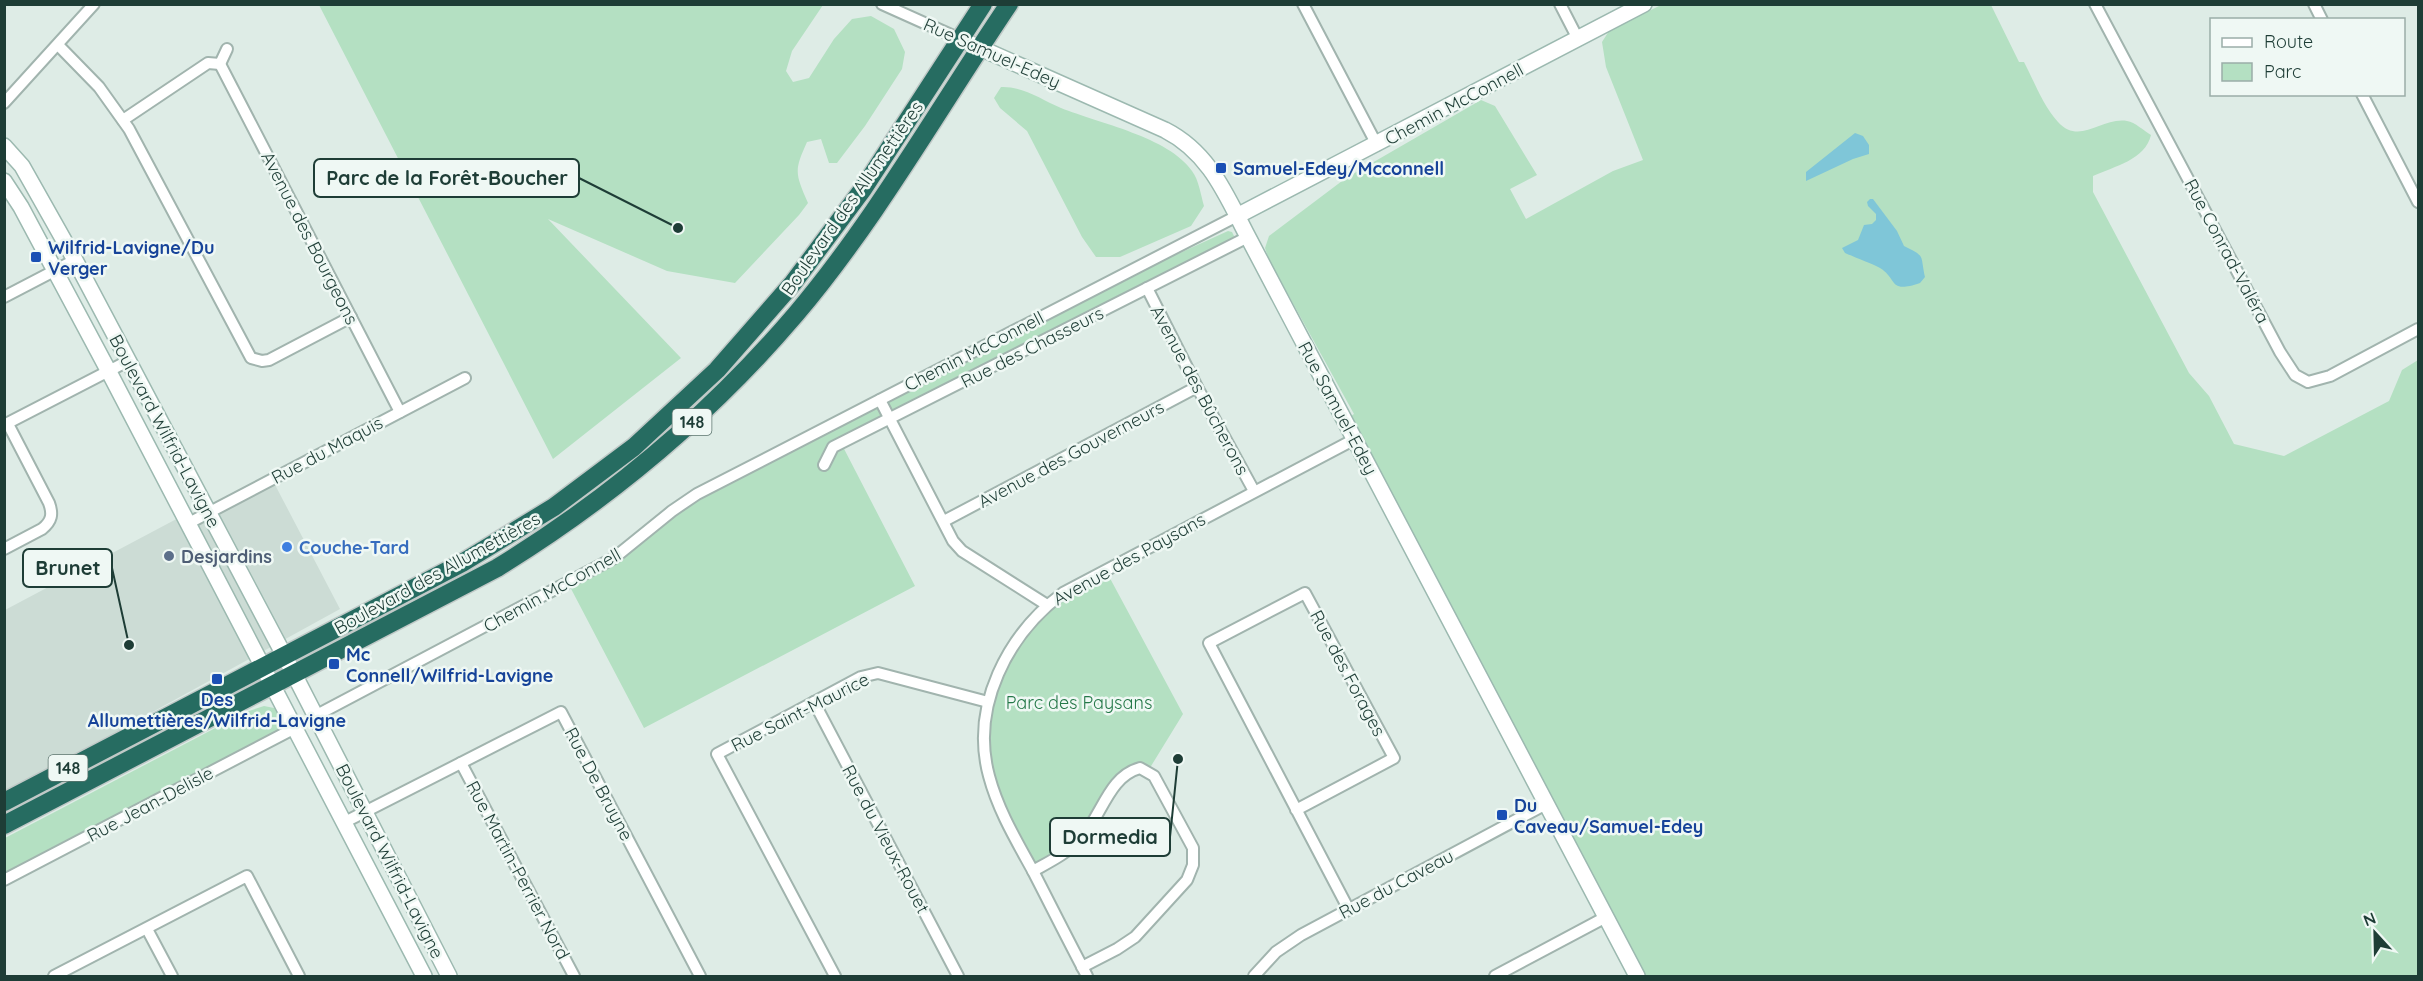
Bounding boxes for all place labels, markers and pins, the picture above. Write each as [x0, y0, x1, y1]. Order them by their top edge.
place label: Samuel-Edey/Mcconnell [1233, 157, 1444, 180]
callout: Parc de la Forêt-Boucher [314, 159, 579, 197]
marker: Samuel-Edey/Mcconnell [1214, 161, 1228, 175]
place label: Wilfrid-Lavigne/Du Verger [48, 236, 215, 280]
marker: Wilfrid-Lavigne/Du Verger [29, 250, 43, 264]
place label: Couche-Tard [299, 536, 409, 559]
marker: Couche-Tard [280, 540, 294, 554]
place label: Desjardins [181, 545, 272, 568]
callout: Brunet [23, 549, 112, 587]
marker: Desjardins [162, 549, 176, 563]
place label: Mc Connell/Wilfrid-Lavigne [346, 643, 553, 687]
marker: Mc Connell/Wilfrid-Lavigne [327, 657, 341, 671]
marker: Des Allumettières/Wilfrid-Lavigne [210, 672, 224, 686]
place label: Des Allumettières/Wilfrid-Lavigne [88, 688, 346, 732]
place label: Du Caveau/Samuel-Edey [1514, 794, 1703, 838]
marker: Du Caveau/Samuel-Edey [1495, 808, 1509, 822]
callout: Dormedia [1050, 818, 1170, 856]

